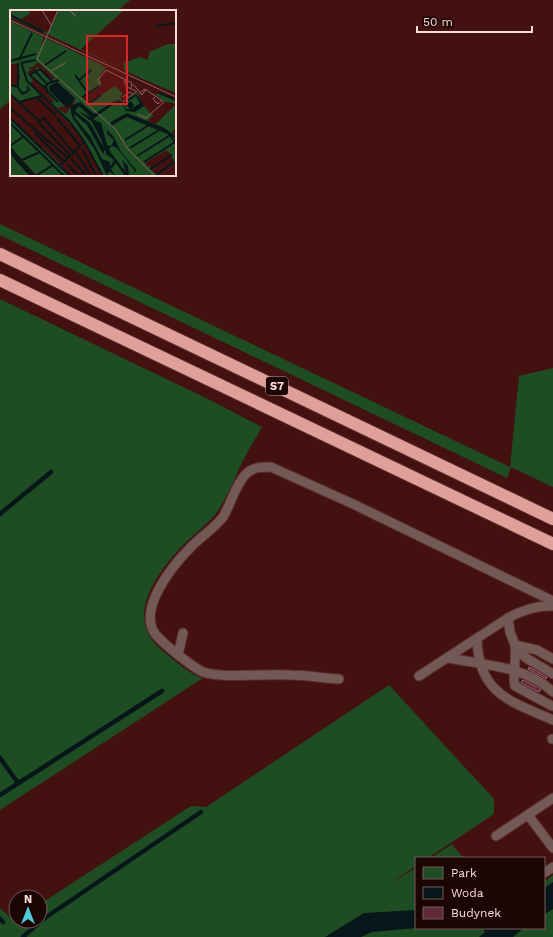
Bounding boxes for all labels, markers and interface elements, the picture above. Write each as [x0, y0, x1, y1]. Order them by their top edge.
scale bar [417, 8, 532, 34]
inset map [10, 10, 176, 176]
text: 50 m [423, 15, 453, 29]
road number: S7 [266, 377, 288, 395]
legend [415, 857, 545, 929]
text: Park [451, 866, 477, 880]
text: Woda [451, 886, 484, 900]
north arrow [8, 889, 48, 929]
text: N [24, 893, 32, 906]
text: Budynek [451, 906, 501, 920]

